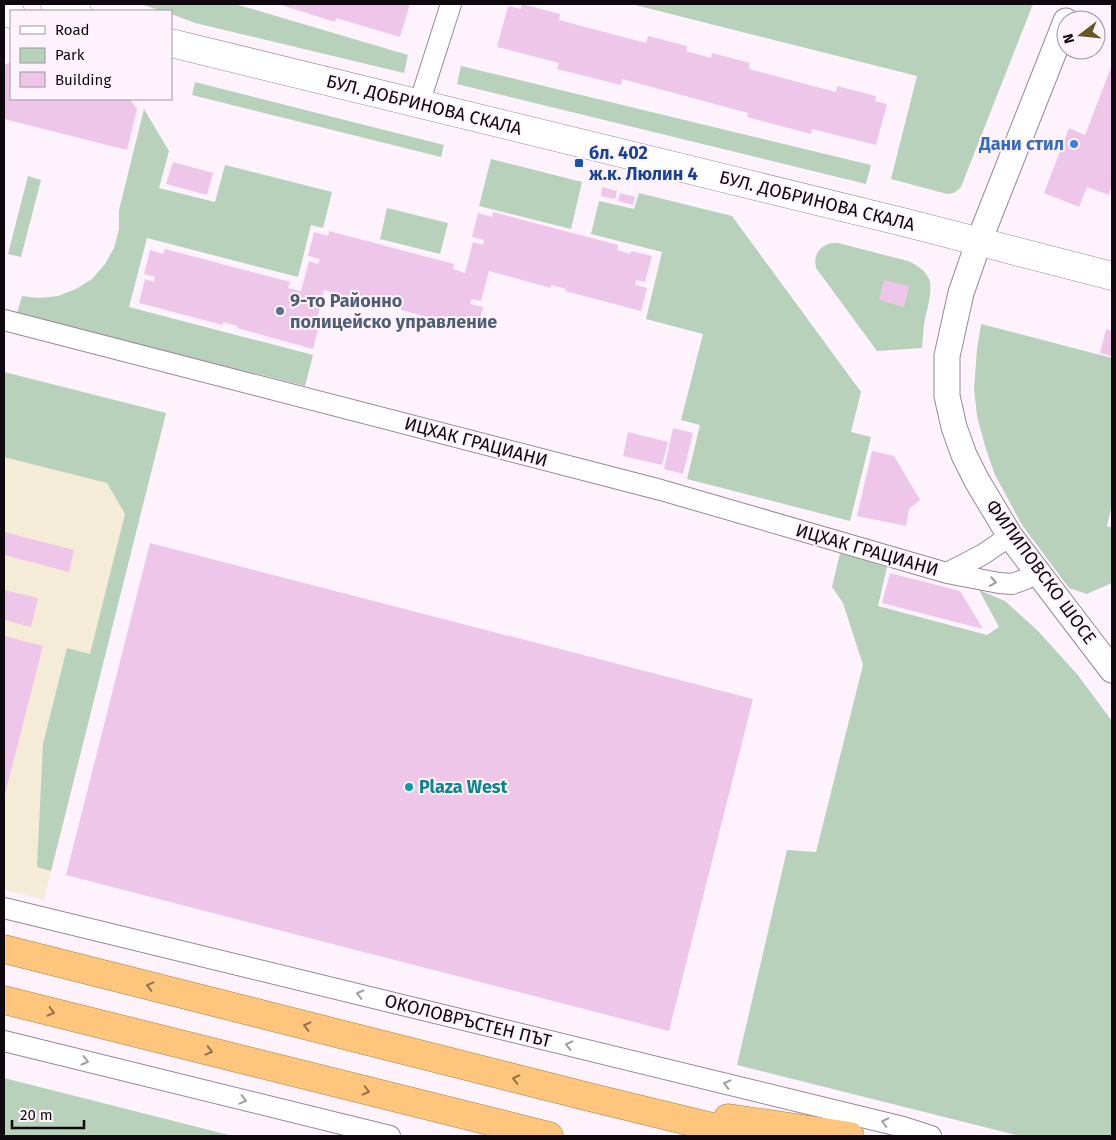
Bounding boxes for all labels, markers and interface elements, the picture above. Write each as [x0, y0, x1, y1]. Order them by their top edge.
legend [10, 10, 172, 100]
north arrow [1056, 10, 1106, 60]
text: Road [55, 21, 90, 39]
text: N [1060, 32, 1078, 45]
text: Park [55, 46, 85, 64]
street label: БУЛ. ДОБРИНОВА СКАЛА [324, 70, 525, 140]
text: Building [55, 71, 111, 89]
place label: Дани стил [978, 133, 1064, 155]
marker: Дани стил [1068, 138, 1080, 150]
place label: бл. 402 ж.к. Люлин 4 [589, 142, 698, 185]
marker: бл. 402 ж.к. Люлин 4 [573, 157, 585, 169]
street label: БУЛ. ДОБРИНОВА СКАЛА [717, 166, 918, 236]
place label: 9-то Районно полицейско управление [290, 290, 497, 333]
marker: 9-то Районно полицейско управление [274, 305, 286, 317]
street label: ИЦХАК ГРАЦИАНИ [402, 412, 550, 472]
street label: ФИЛИПОВСКО ШОСЕ [981, 495, 1101, 649]
street label: ИЦХАК ГРАЦИАНИ [793, 519, 941, 581]
one-way arrow [989, 576, 998, 586]
place label: Plaza West [419, 776, 509, 798]
marker: Plaza West [403, 781, 415, 793]
one-way arrow [145, 981, 154, 992]
one-way arrow [355, 989, 364, 1000]
street label: ОКОЛОВРЪСТЕН ПЪТ [382, 990, 554, 1053]
one-way arrow [47, 1006, 56, 1017]
one-way arrow [303, 1021, 312, 1032]
one-way arrow [564, 1040, 573, 1051]
one-way arrow [204, 1045, 213, 1056]
one-way arrow [81, 1055, 90, 1066]
one-way arrow [512, 1074, 520, 1084]
one-way arrow [722, 1079, 731, 1090]
one-way arrow [362, 1085, 371, 1096]
one-way arrow [238, 1094, 247, 1105]
scale bar [12, 1098, 85, 1130]
text: 20 m [20, 1106, 53, 1124]
one-way arrow [880, 1117, 889, 1128]

